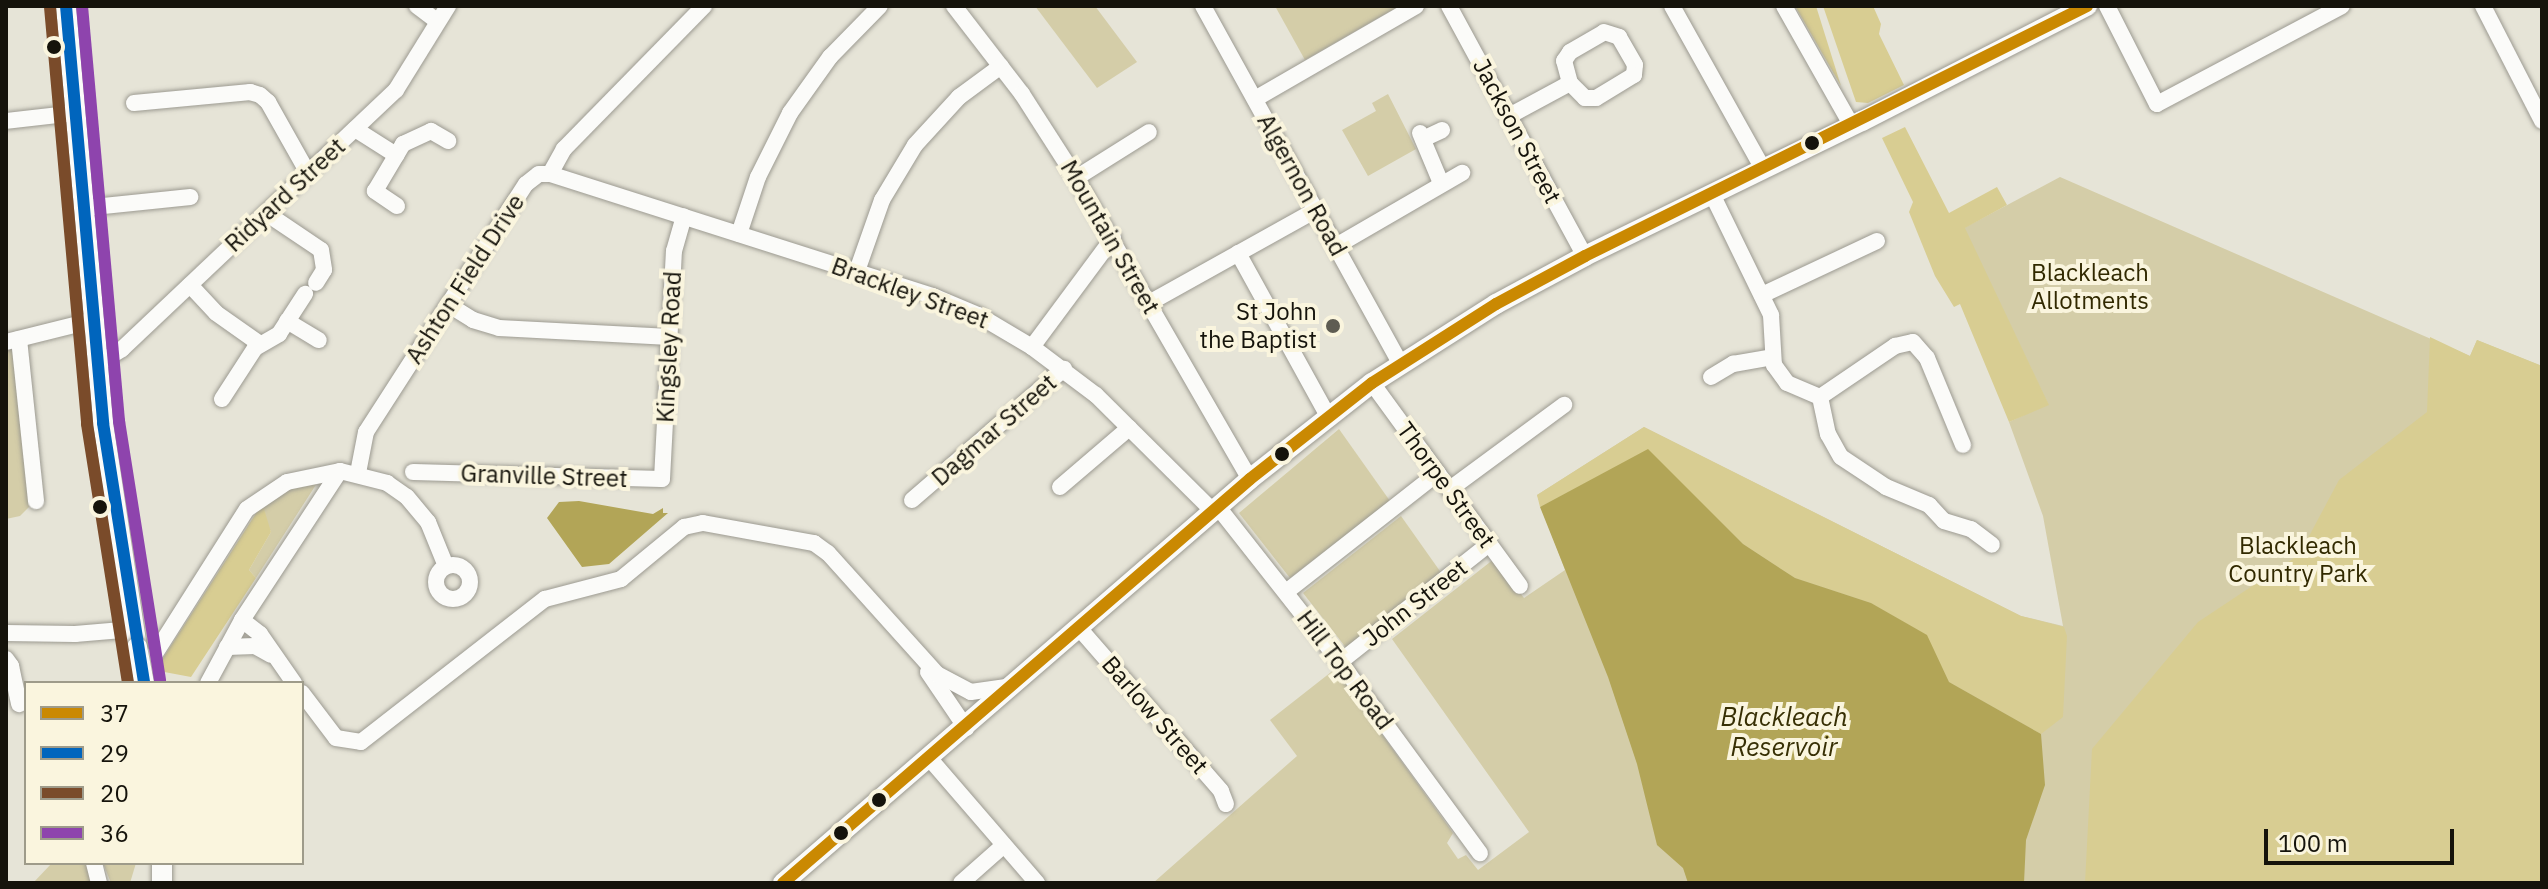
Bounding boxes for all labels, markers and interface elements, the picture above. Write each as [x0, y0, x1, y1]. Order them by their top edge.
unlabelled marker [46, 39, 62, 55]
street label: Jackson Street [1467, 54, 1567, 208]
street label: Algernon Road [1251, 109, 1353, 261]
street label: Ridyard Street [219, 132, 351, 258]
unlabelled marker [1804, 135, 1820, 151]
street label: Mountain Street [1054, 155, 1166, 319]
street label: Ashton Field Drive [400, 189, 530, 369]
street label: Brackley Street [828, 251, 992, 335]
park label: Blackleach Allotments [2031, 259, 2149, 315]
street label: Kingsley Road [651, 271, 687, 423]
place label: St John the Baptist [1199, 298, 1317, 354]
marker: St John the Baptist [1324, 317, 1342, 335]
street label: Dagmar Street [926, 368, 1062, 492]
street label: Thorpe Street [1391, 417, 1501, 553]
unlabelled marker [1274, 446, 1290, 462]
street label: Granville Street [460, 459, 628, 493]
unlabelled marker [92, 499, 108, 515]
park label: Blackleach Country Park [2228, 532, 2368, 588]
street label: John Street [1357, 553, 1473, 653]
street label: Hill Top Road [1291, 605, 1399, 735]
street label: Barlow Street [1096, 650, 1214, 780]
legend [24, 681, 304, 865]
text: 37 [100, 697, 129, 729]
water label: Blackleach Reservoir [1720, 701, 1848, 762]
text: 29 [100, 737, 129, 769]
text: 20 [100, 777, 129, 809]
unlabelled marker [871, 792, 887, 808]
scale bar [2268, 813, 2458, 863]
text: 36 [100, 817, 129, 849]
unlabelled marker [833, 825, 849, 841]
text: 100 m [2278, 827, 2348, 859]

